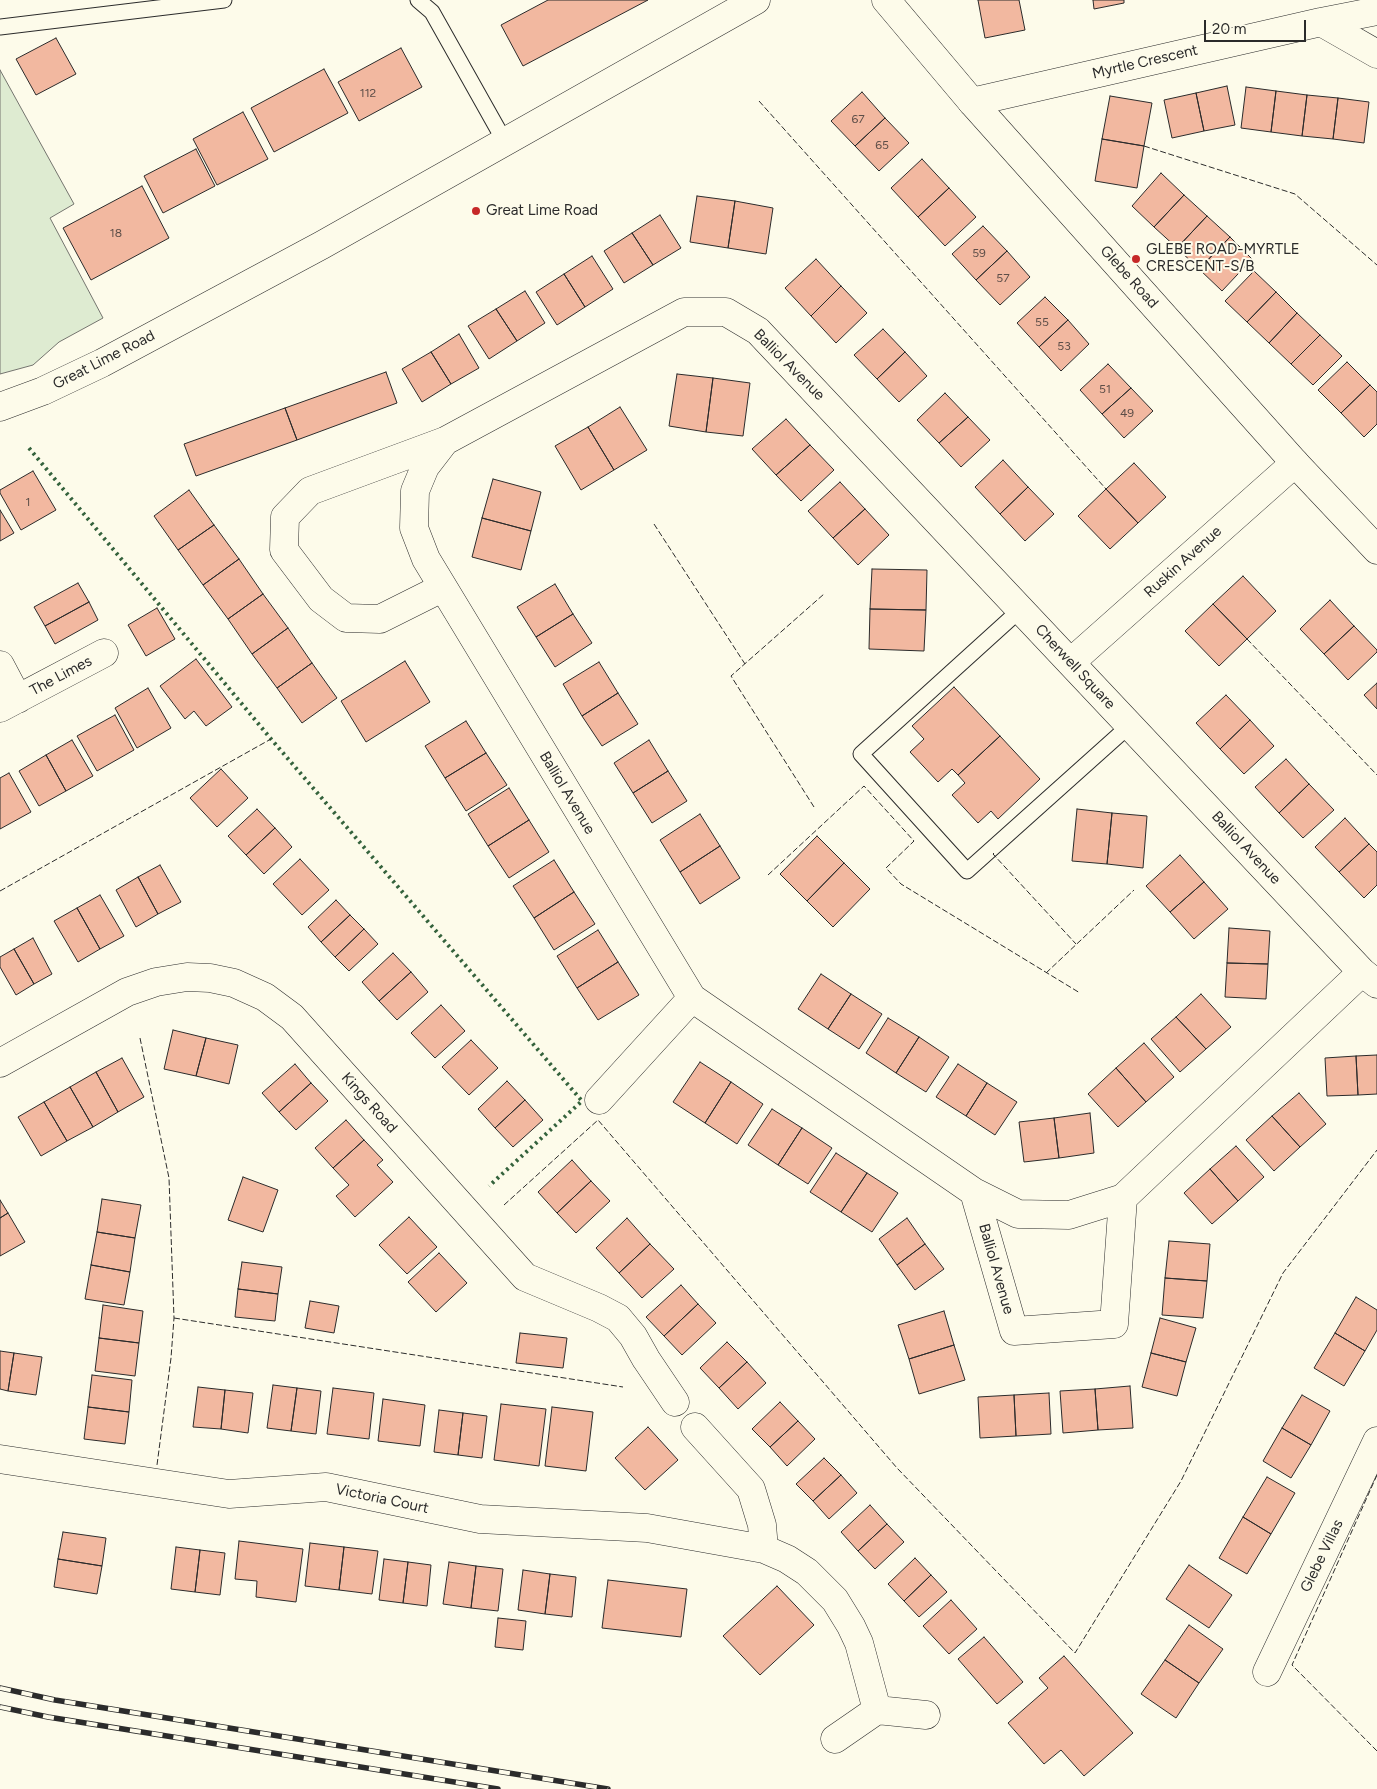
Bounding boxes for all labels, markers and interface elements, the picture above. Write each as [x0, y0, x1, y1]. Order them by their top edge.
scale bar [1207, 10, 1310, 42]
text: 20 m [1212, 20, 1246, 38]
street label: Myrtle Crescent [1090, 41, 1200, 83]
house number: 112 [360, 86, 376, 100]
house number: 67 [851, 112, 865, 126]
house number: 65 [875, 138, 889, 152]
place label: Great Lime Road [486, 202, 598, 220]
marker: Great Lime Road [470, 205, 482, 217]
house number: 18 [110, 226, 122, 240]
place label: GLEBE ROAD-MYRTLE CRESCENT-S/B [1146, 241, 1300, 276]
street label: Glebe Road [1096, 242, 1162, 312]
house number: 59 [972, 246, 986, 260]
marker: GLEBE ROAD-MYRTLE CRESCENT-S/B [1130, 253, 1142, 265]
house number: 57 [996, 271, 1010, 285]
house number: 55 [1035, 315, 1049, 329]
street label: Balliol Avenue [750, 326, 828, 404]
street label: Great Lime Road [50, 327, 158, 393]
house number: 53 [1057, 339, 1071, 353]
house number: 51 [1099, 382, 1111, 396]
house number: 49 [1120, 406, 1134, 420]
house number: 1 [26, 495, 30, 509]
street label: Ruskin Avenue [1140, 522, 1226, 602]
street label: Cherwell Square [1031, 621, 1119, 713]
street label: The Limes [27, 652, 95, 700]
street label: Balliol Avenue [535, 748, 599, 838]
street label: Balliol Avenue [1208, 808, 1284, 888]
street label: Kings Road [337, 1069, 401, 1137]
street label: Balliol Avenue [974, 1222, 1018, 1316]
street label: Victoria Court [334, 1480, 430, 1518]
street label: Glebe Villas [1297, 1517, 1347, 1595]

